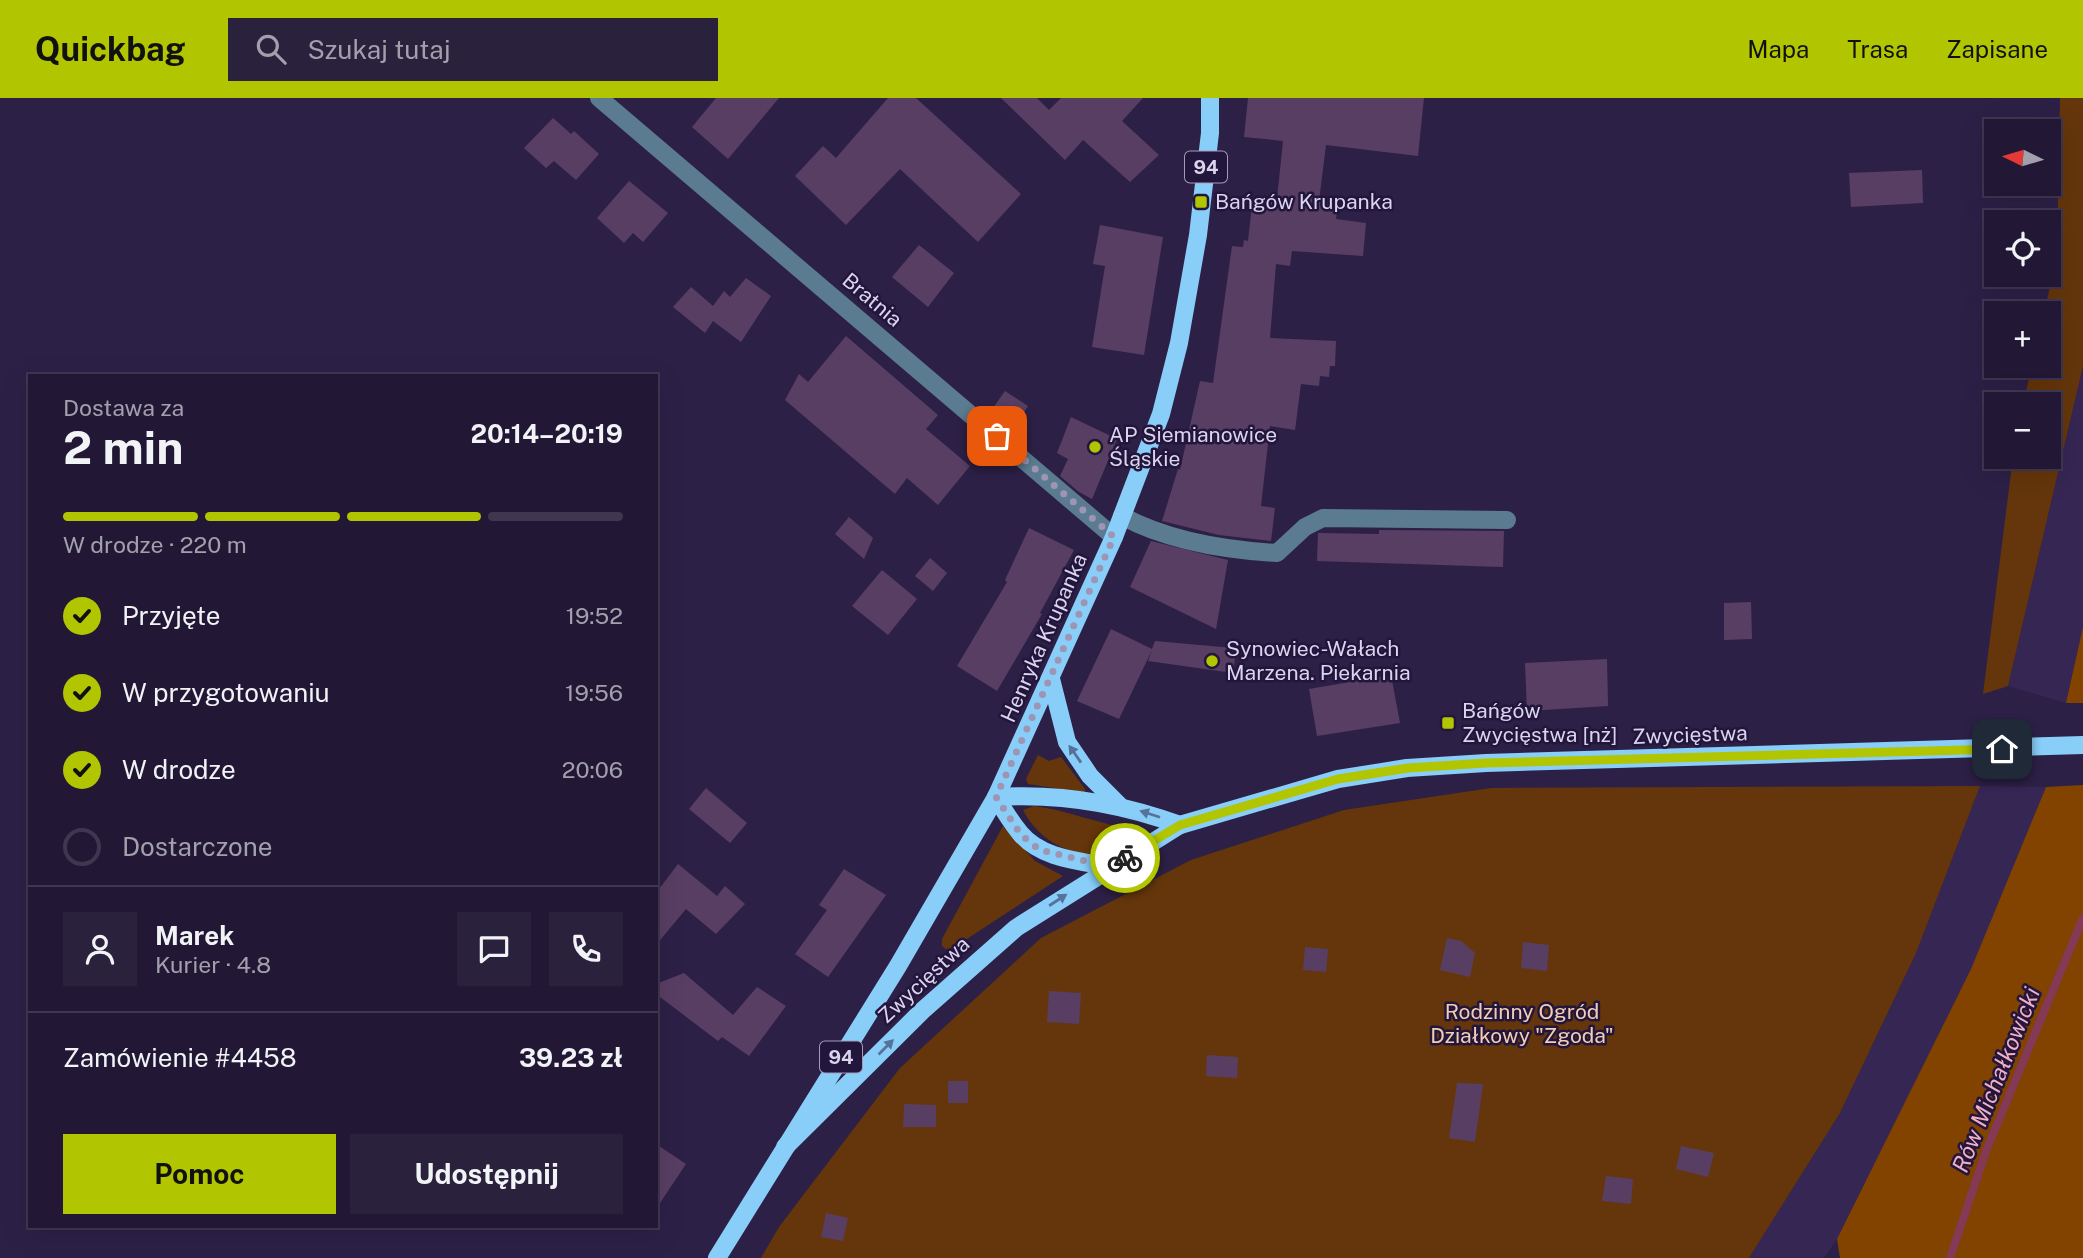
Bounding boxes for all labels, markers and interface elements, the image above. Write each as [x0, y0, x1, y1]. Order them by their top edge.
search box [228, 18, 718, 81]
text: Quickbag [35, 30, 186, 68]
icon: search [252, 30, 290, 68]
text: Szukaj tutaj [308, 34, 451, 65]
text: Mapa [1747, 35, 1809, 63]
text: Trasa [1847, 35, 1908, 63]
text: Zapisane [1946, 35, 2048, 63]
north arrow [1984, 119, 2062, 196]
map controls [1984, 119, 2061, 469]
road number: 94 [1185, 152, 1227, 183]
place label: Bańgów Krupanka [1215, 189, 1393, 214]
marker: Bańgów Krupanka [1193, 194, 1209, 210]
button: locate [1984, 210, 2061, 287]
street label: Bratnia [837, 267, 907, 332]
button: + [1984, 301, 2061, 378]
button: − [1984, 392, 2061, 469]
text: Dostawa za [63, 394, 184, 421]
pin [967, 406, 1027, 466]
icon: bag [978, 417, 1016, 455]
text: 20:14–20:19 [471, 418, 623, 449]
text: 2 min [63, 420, 183, 474]
place label: AP Siemianowice Śląskie [1109, 422, 1277, 471]
marker: AP Siemianowice Śląskie [1087, 439, 1103, 455]
text: W drodze · 220 m [63, 531, 247, 558]
street label: Henryka Krupanka [995, 550, 1092, 726]
icon: check [63, 597, 101, 635]
text: Przyjęte [122, 600, 221, 631]
text: 19:52 [566, 602, 623, 629]
place label: Synowiec-Wałach Marzena. Piekarnia [1226, 636, 1411, 685]
marker: Synowiec-Wałach Marzena. Piekarnia [1204, 653, 1220, 669]
icon: check [63, 674, 101, 712]
text: W przygotowaniu [122, 677, 330, 708]
text: 19:56 [565, 679, 623, 706]
place label: Bańgów Zwycięstwa [nż] [1462, 698, 1617, 747]
marker: Bańgów Zwycięstwa [nż] [1440, 715, 1456, 731]
pin [1972, 719, 2032, 779]
street label: Zwycięstwa [1632, 720, 1748, 749]
icon: home [1983, 730, 2021, 768]
one-way arrow [1068, 745, 1082, 763]
icon: check [63, 751, 101, 789]
text: W drodze [122, 754, 236, 785]
text: 20:06 [562, 756, 623, 783]
one-way arrow [1139, 809, 1160, 819]
courier [1090, 823, 1160, 893]
text: Dostarczone [122, 831, 273, 862]
icon: bike [1106, 839, 1144, 877]
one-way arrow [1049, 894, 1068, 907]
button: person [63, 912, 137, 986]
button: chat [457, 912, 531, 986]
button: phone [549, 912, 623, 986]
text: Marek [155, 920, 234, 951]
street label: Zwycięstwa [873, 931, 974, 1028]
text: Kurier · 4.8 [155, 951, 271, 978]
water label: Rów Michałkowicki [1946, 983, 2045, 1176]
park label: Rodzinny Ogród Działkowy "Zgoda" [1430, 999, 1614, 1048]
one-way arrow [877, 1039, 894, 1056]
text: Zamówienie #4458 [63, 1042, 296, 1073]
text: 39.23 zł [519, 1042, 623, 1073]
road number: 94 [820, 1042, 862, 1072]
button: Pomoc [63, 1134, 336, 1214]
button: Udostępnij [350, 1134, 623, 1214]

